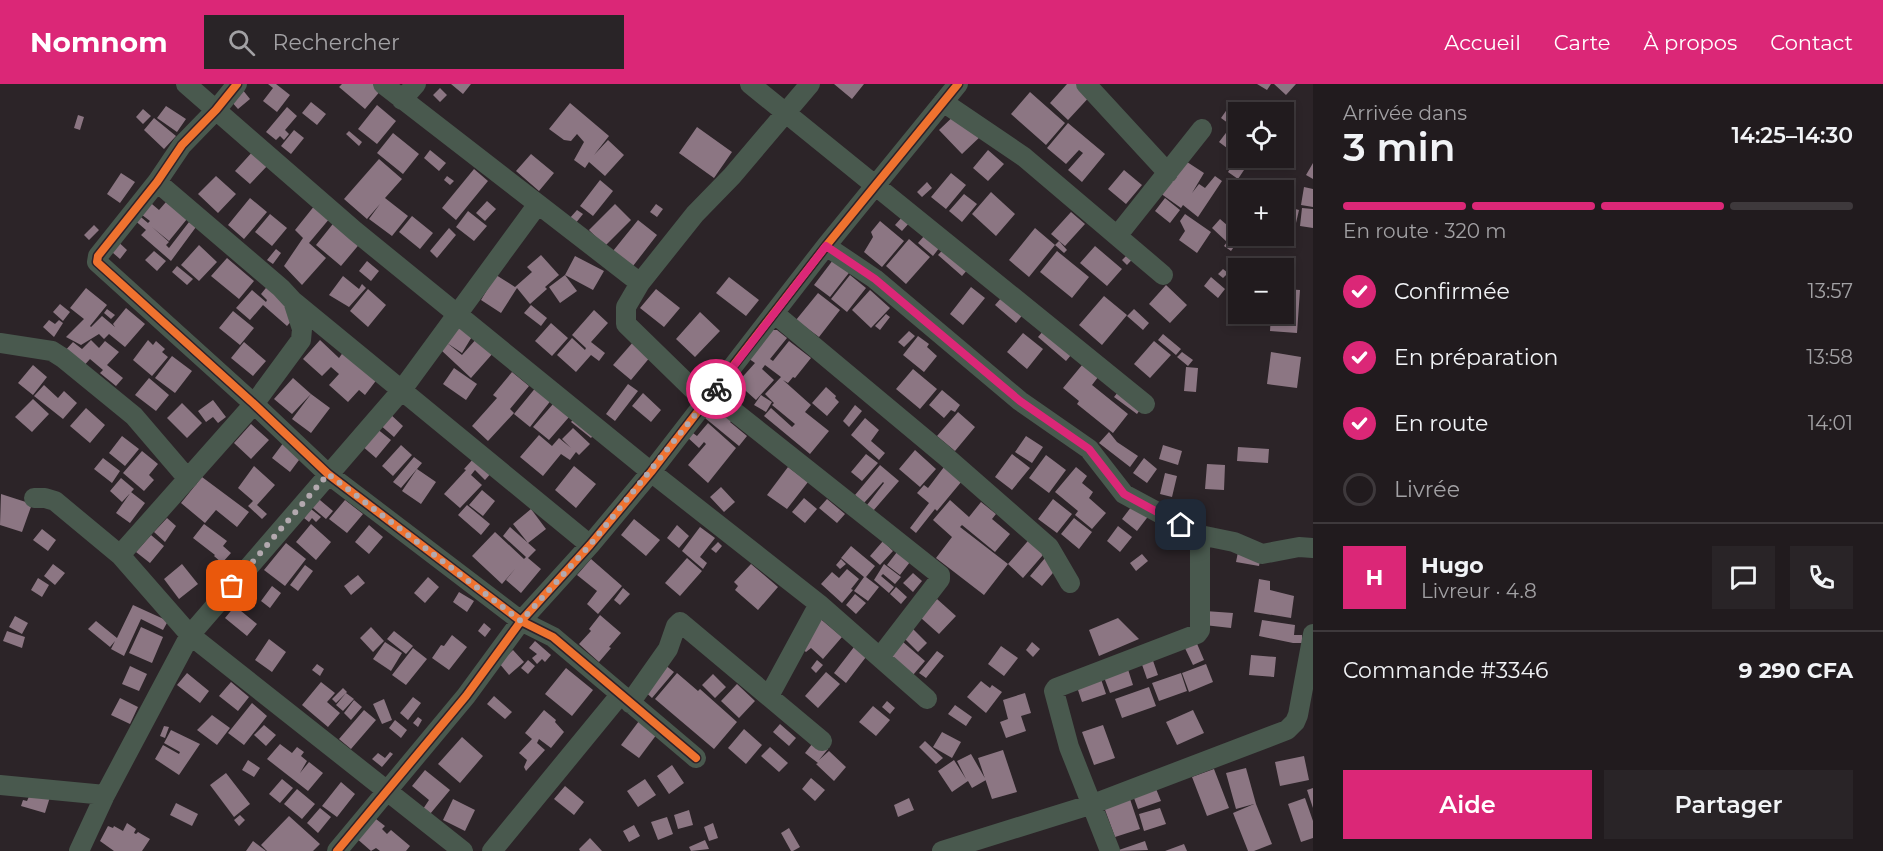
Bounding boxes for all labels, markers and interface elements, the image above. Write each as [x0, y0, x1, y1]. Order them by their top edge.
search box [204, 15, 624, 69]
text: Nomnom [30, 25, 168, 59]
icon: search [225, 26, 258, 59]
text: Rechercher [273, 29, 400, 56]
text: Accueil [1444, 30, 1521, 55]
text: Carte [1554, 30, 1610, 55]
text: À propos [1643, 30, 1737, 55]
text: Contact [1770, 30, 1853, 55]
text: Arrivée dans [1343, 101, 1467, 125]
map controls [1228, 102, 1294, 324]
button: locate [1228, 102, 1294, 168]
text: 14:25–14:30 [1731, 122, 1853, 149]
text: 3 min [1343, 123, 1456, 171]
button: + [1228, 180, 1294, 246]
text: En route · 320 m [1343, 219, 1506, 243]
button: − [1228, 258, 1294, 324]
icon: check [1343, 275, 1376, 308]
text: Confirmée [1394, 278, 1510, 305]
text: 13:57 [1807, 279, 1853, 303]
icon: check [1343, 341, 1376, 374]
text: En préparation [1394, 344, 1558, 371]
text: 13:58 [1806, 345, 1853, 369]
courier [686, 359, 746, 419]
icon: bike [700, 373, 733, 406]
icon: check [1343, 407, 1376, 440]
text: En route [1394, 410, 1488, 437]
text: 14:01 [1808, 411, 1853, 435]
text: Livrée [1394, 476, 1460, 503]
pin [1155, 499, 1206, 550]
icon: home [1164, 508, 1197, 541]
button: chat [1712, 546, 1775, 609]
button: phone [1790, 546, 1853, 609]
text: Hugo [1421, 552, 1484, 579]
pin [206, 560, 257, 611]
text: H [1366, 564, 1383, 591]
icon: bag [215, 569, 248, 602]
text: Livreur · 4.8 [1421, 579, 1537, 603]
text: Commande #3346 [1343, 657, 1548, 684]
text: 9 290 CFA [1738, 657, 1853, 684]
button: Aide [1343, 770, 1592, 839]
button: Partager [1604, 770, 1853, 839]

